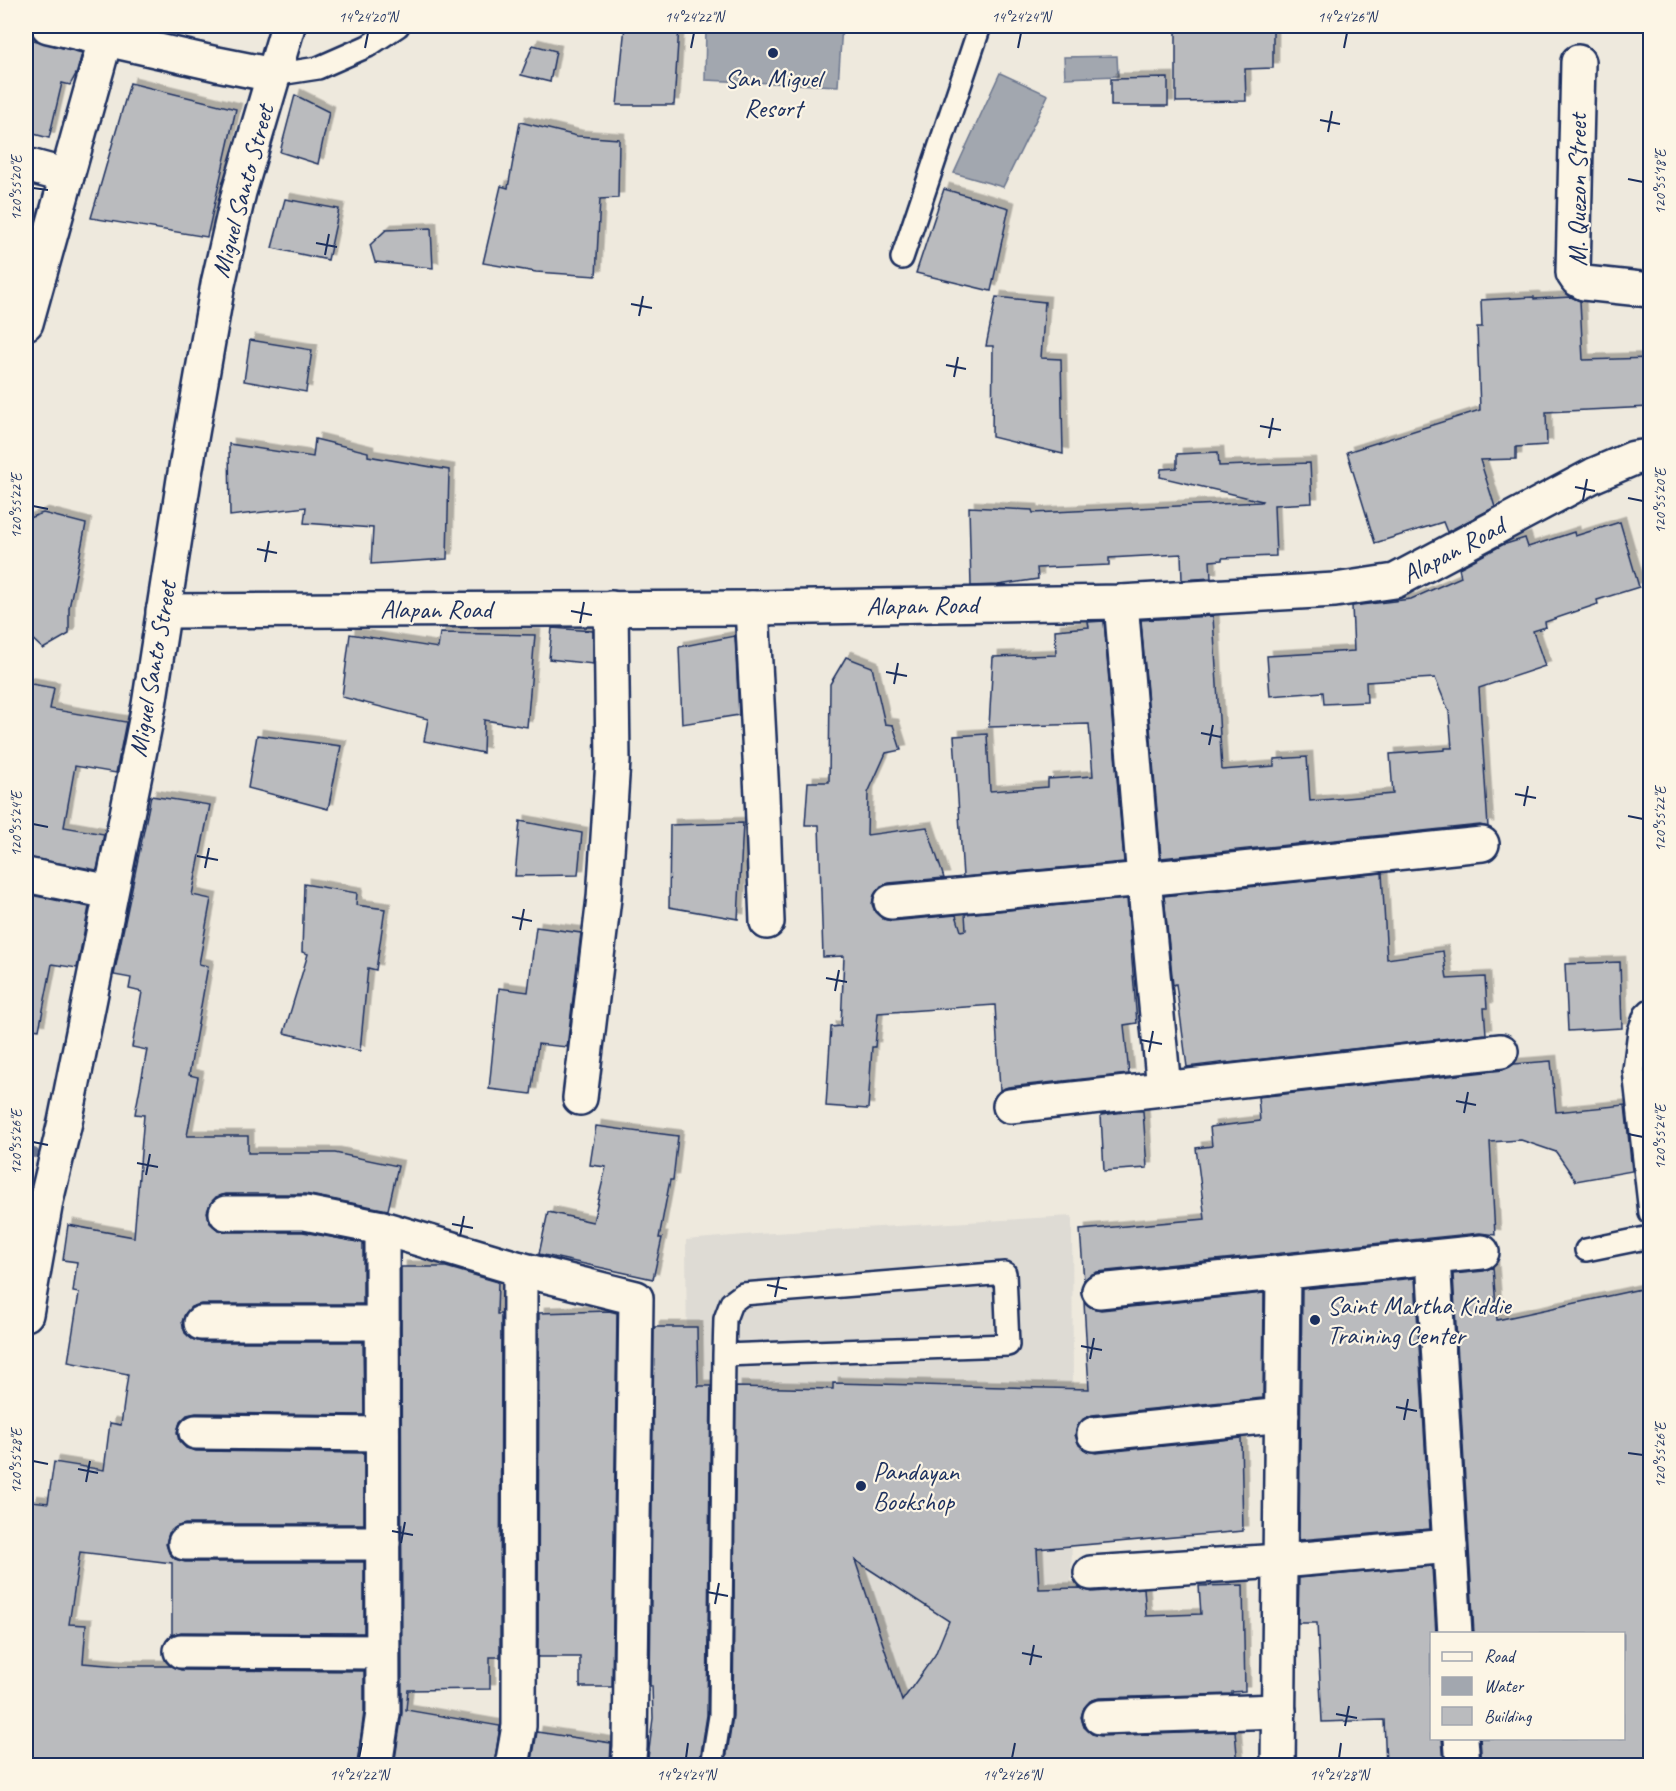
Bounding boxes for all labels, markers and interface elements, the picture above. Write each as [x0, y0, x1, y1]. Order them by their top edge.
text: 14°24'20"N [338, 8, 401, 27]
text: 14°24'22"N [664, 8, 727, 27]
text: 14°24'24"N [991, 8, 1054, 27]
text: 14°24'26"N [1317, 8, 1380, 27]
marker: San Miguel Resort [766, 46, 780, 60]
place label: San Miguel Resort [724, 62, 826, 125]
street label: Miguel Santo Street [204, 99, 282, 281]
street label: M. Quezon Street [1561, 111, 1594, 266]
text: 120°55'18"E [1651, 148, 1670, 214]
text: 120°55'20"E [7, 154, 26, 220]
text: 120°55'20"E [1651, 467, 1670, 533]
text: 120°55'22"E [7, 472, 26, 538]
street label: Alapan Road [1396, 508, 1514, 591]
street label: Miguel Santo Street [121, 576, 185, 759]
street label: Alapan Road [866, 588, 982, 623]
street label: Alapan Road [380, 593, 496, 626]
text: 120°55'22"E [1651, 785, 1670, 851]
text: 120°55'24"E [7, 790, 26, 856]
text: 120°55'24"E [1651, 1103, 1670, 1169]
text: 120°55'26"E [7, 1108, 26, 1174]
place label: Saint Martha Kiddie Training Center [1327, 1289, 1513, 1352]
marker: Saint Martha Kiddie Training Center [1308, 1313, 1322, 1327]
text: 120°55'26"E [1651, 1421, 1670, 1487]
text: 120°55'28"E [7, 1427, 26, 1493]
place label: Pandayan Bookshop [873, 1455, 960, 1518]
marker: Pandayan Bookshop [854, 1479, 868, 1493]
legend [1430, 1632, 1625, 1740]
text: Road [1484, 1645, 1517, 1667]
text: Water [1484, 1675, 1525, 1697]
text: Building [1484, 1705, 1533, 1727]
text: 14°24'22"N [329, 1766, 392, 1785]
text: 14°24'24"N [656, 1766, 719, 1785]
text: 14°24'26"N [982, 1766, 1045, 1785]
text: 14°24'28"N [1309, 1766, 1372, 1785]

